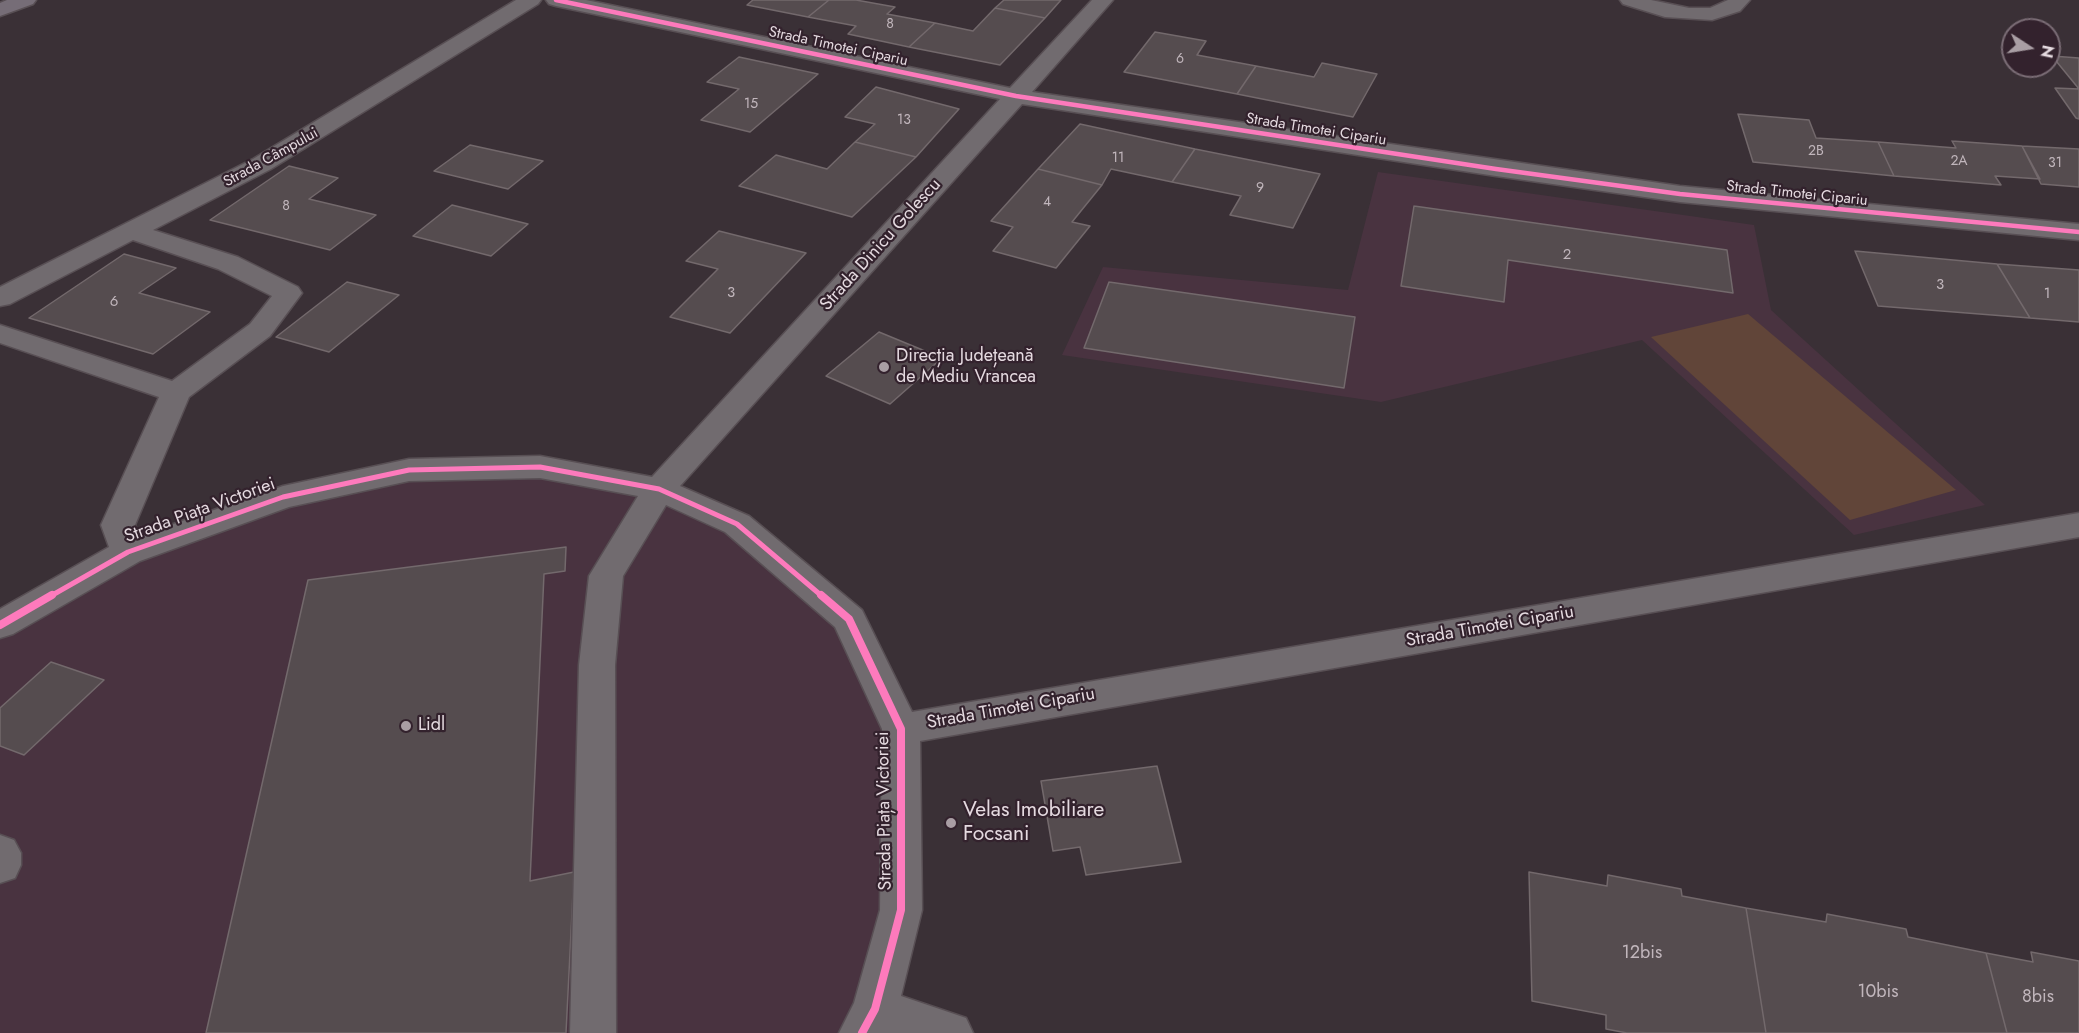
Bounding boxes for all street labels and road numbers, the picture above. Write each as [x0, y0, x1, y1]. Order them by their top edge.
street label: Strada Timotei Cipariu [767, 23, 909, 71]
street label: Strada Timotei Cipariu [1245, 110, 1387, 150]
street label: Strada Câmpului [221, 125, 321, 191]
street label: Strada Dinicu Golescu [816, 174, 946, 316]
street label: Strada Timotei Cipariu [1726, 178, 1868, 210]
street label: Strada Piața Victoriei [122, 474, 278, 548]
street label: Strada Timotei Cipariu [1404, 602, 1576, 652]
street label: Strada Timotei Cipariu [925, 684, 1097, 734]
street label: Strada Piața Victoriei [873, 731, 897, 891]

